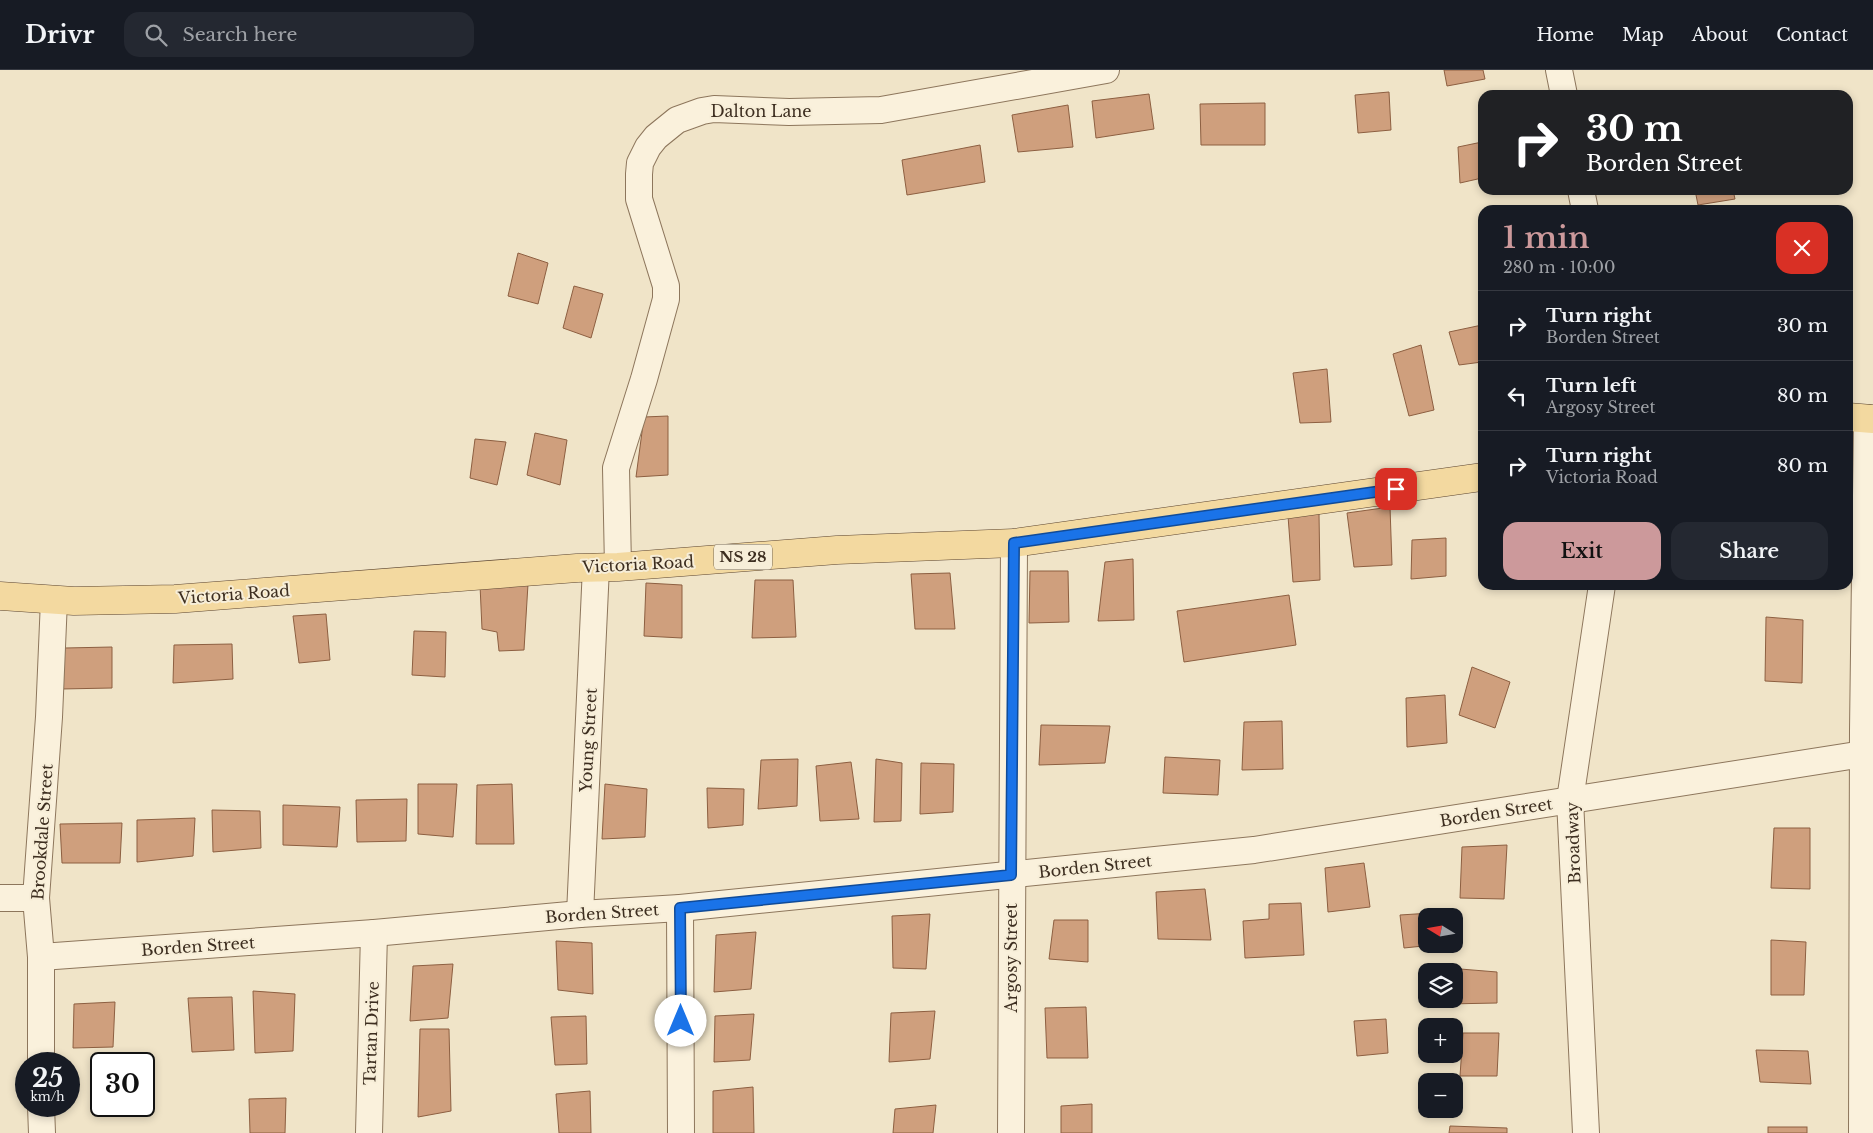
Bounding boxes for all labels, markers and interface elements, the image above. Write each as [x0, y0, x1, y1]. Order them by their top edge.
search box [124, 12, 474, 57]
text: Drivr [25, 20, 94, 49]
icon: search [142, 21, 170, 49]
text: Search here [182, 23, 297, 46]
text: Home [1536, 24, 1594, 46]
text: Map [1622, 24, 1664, 46]
text: About [1692, 24, 1748, 46]
text: Contact [1776, 24, 1848, 46]
street label: Dalton Lane [711, 101, 811, 121]
text: 30 m [1586, 107, 1683, 150]
icon: right [1503, 110, 1568, 175]
text: Borden Street [1586, 150, 1743, 177]
text: 1 min [1503, 219, 1589, 256]
button: close [1776, 222, 1828, 274]
text: 280 m · 10:00 [1503, 257, 1615, 277]
text: Turn right [1546, 304, 1652, 327]
icon: right [1503, 312, 1531, 340]
text: 30 m [1777, 314, 1828, 337]
text: Borden Street [1546, 327, 1660, 347]
text: Turn left [1546, 374, 1637, 397]
icon: left [1503, 382, 1531, 410]
text: 80 m [1777, 384, 1828, 407]
text: Argosy Street [1546, 397, 1656, 417]
text: Turn right [1546, 444, 1652, 467]
icon: right [1503, 452, 1531, 480]
text: 80 m [1777, 454, 1828, 477]
text: Victoria Road [1546, 467, 1658, 487]
pin [1375, 468, 1417, 510]
icon: arrive [1382, 475, 1410, 503]
button: Exit [1503, 522, 1661, 580]
button: Share [1671, 522, 1828, 580]
road number: NS 28 [714, 544, 772, 570]
street label: Victoria Road [581, 551, 695, 577]
street label: Victoria Road [176, 580, 291, 608]
street label: Young Street [575, 687, 601, 794]
street label: Brookdale Street [27, 763, 57, 901]
street label: Borden Street [1438, 793, 1554, 831]
street label: Broadway [1562, 801, 1584, 884]
street label: Borden Street [1037, 850, 1153, 882]
street label: Borden Street [544, 899, 660, 927]
street label: Argosy Street [1001, 903, 1021, 1014]
north arrow [1418, 908, 1462, 952]
map controls [1418, 908, 1463, 1118]
street label: Borden Street [140, 932, 256, 960]
button: layers [1418, 963, 1463, 1008]
street label: Tartan Drive [359, 981, 383, 1085]
position arrow [654, 994, 706, 1046]
button: + [1418, 1018, 1463, 1063]
speed limit sign: 30 [90, 1052, 155, 1117]
text: 25 [32, 1063, 63, 1094]
button: − [1418, 1073, 1463, 1118]
text: km/h [30, 1089, 65, 1104]

